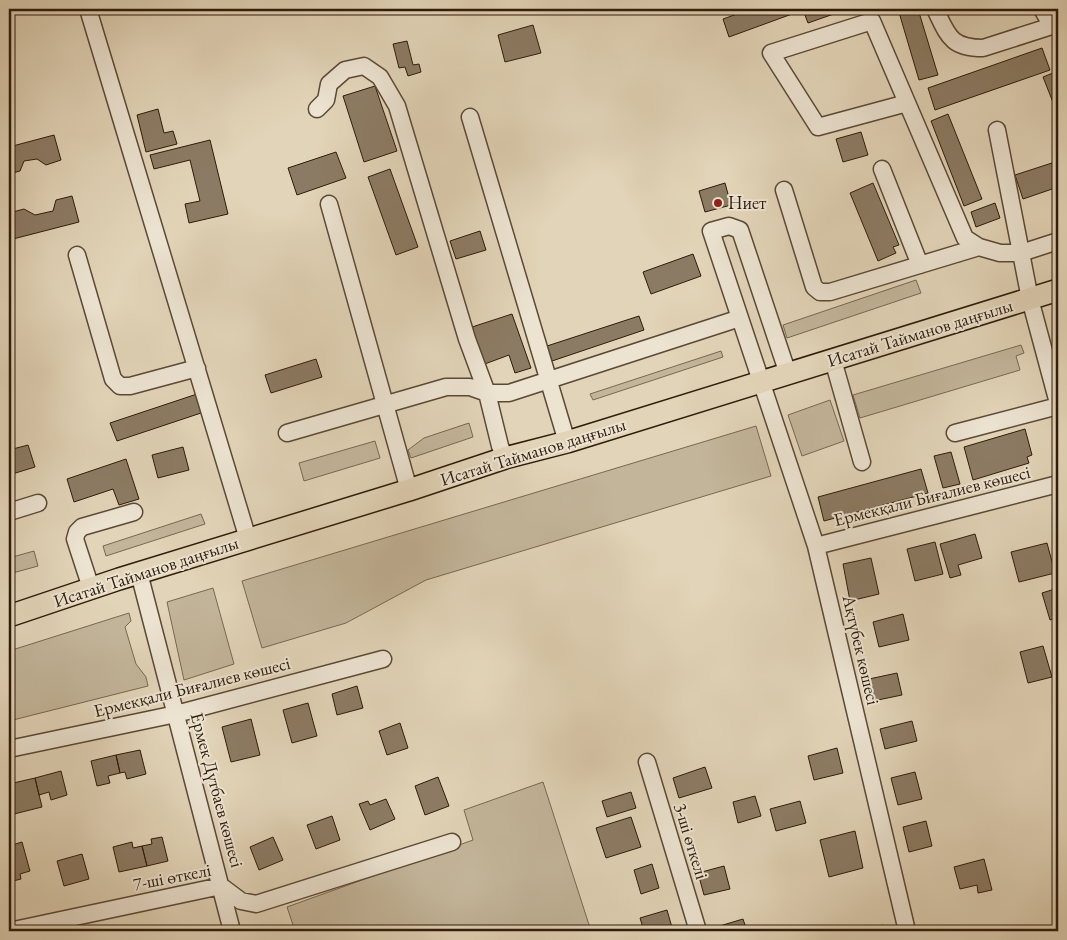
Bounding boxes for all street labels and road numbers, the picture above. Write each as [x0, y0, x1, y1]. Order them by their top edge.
street label: Исатай Тайманов даңғылы [824, 293, 1015, 372]
street label: Исатай Тайманов даңғылы [437, 412, 628, 491]
street label: Ермекқали Биғалиев көшесі [831, 460, 1033, 531]
street label: Исатай Тайманов даңғылы [51, 531, 241, 612]
street label: Ақтүбек көшесi [837, 592, 885, 708]
street label: Ермекқали Биғалиев көшесі [91, 651, 293, 722]
street label: Ермек Дүтбаев көшесi [186, 710, 249, 870]
street label: 3-шi өткелi [669, 800, 714, 882]
street label: 7-шi өткелi [131, 858, 213, 895]

